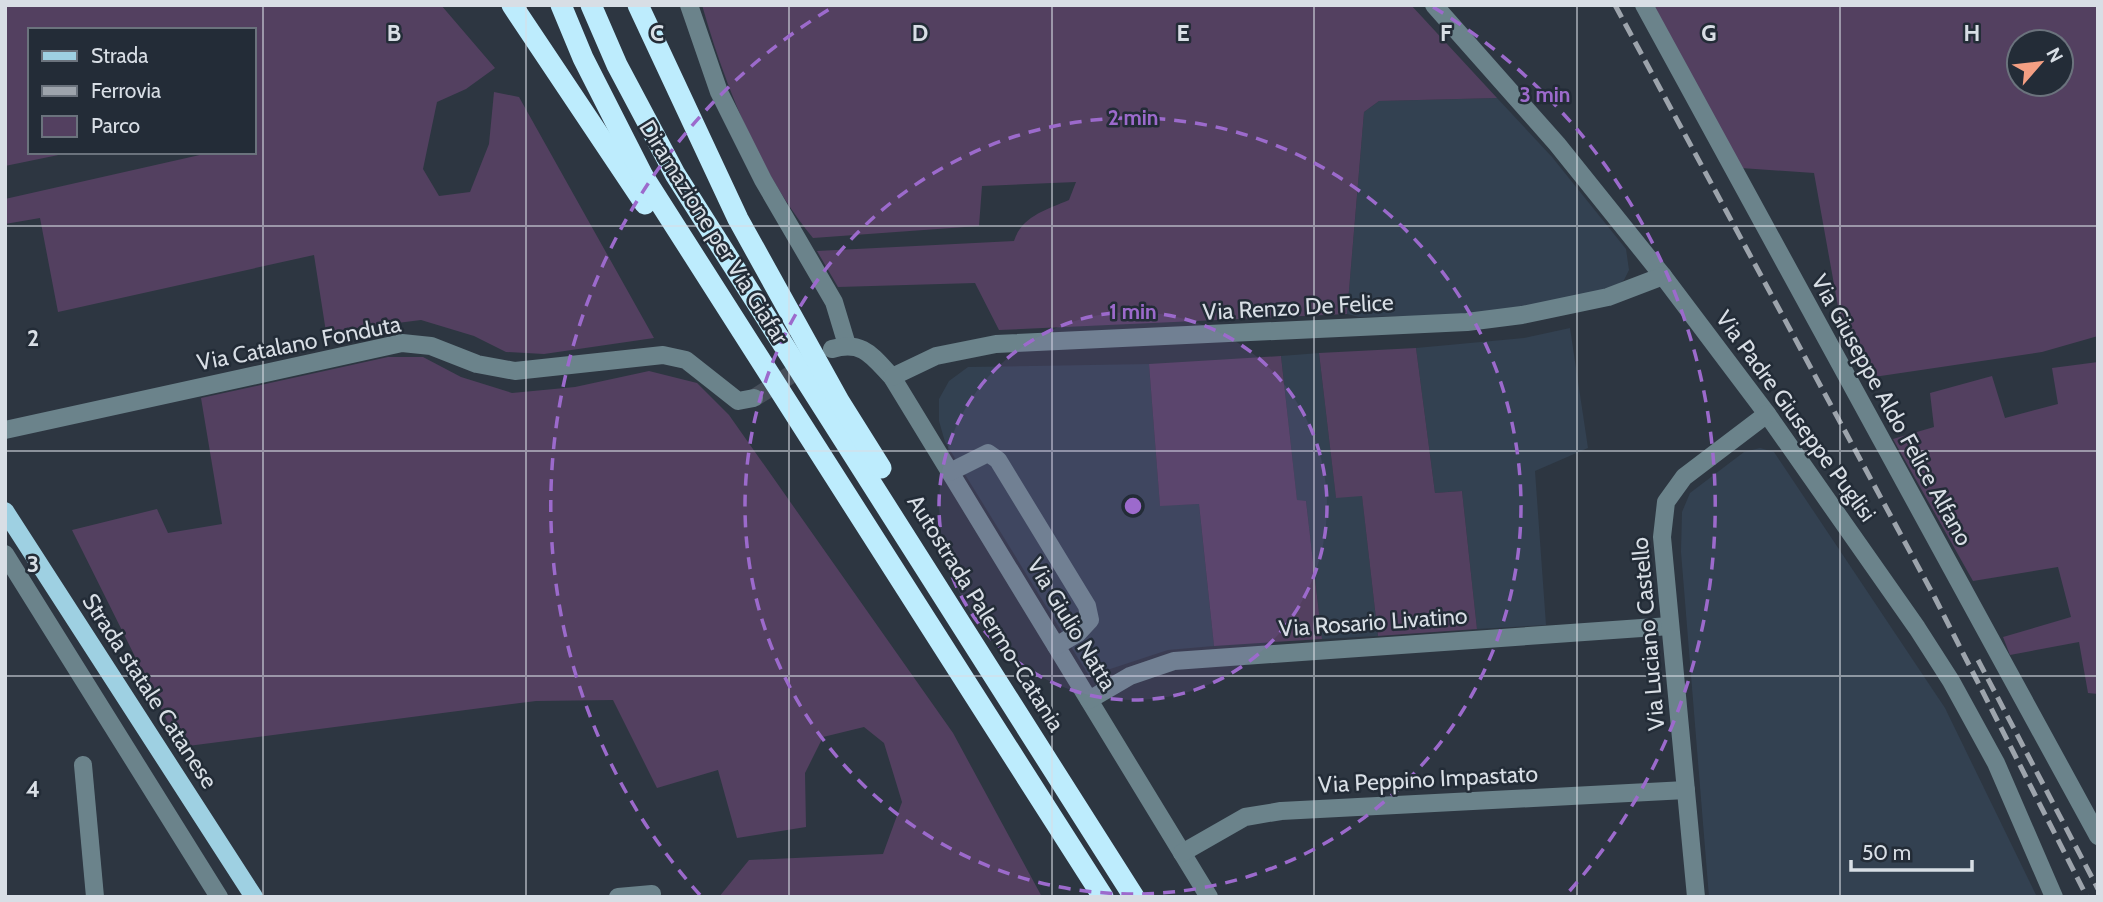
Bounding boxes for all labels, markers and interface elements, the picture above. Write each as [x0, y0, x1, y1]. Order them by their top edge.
text: B [387, 19, 401, 47]
text: C [650, 19, 664, 47]
text: D [912, 19, 928, 47]
text: E [1176, 19, 1190, 47]
text: F [1440, 19, 1452, 47]
text: G [1701, 19, 1717, 47]
text: H [1964, 19, 1980, 47]
legend [28, 28, 256, 154]
north arrow [2005, 28, 2075, 98]
text: Strada [91, 43, 148, 68]
text: N [2041, 44, 2068, 67]
text: Ferrovia [91, 78, 161, 103]
text: 3 min [1520, 82, 1570, 107]
text: 2 min [1108, 105, 1158, 130]
text: Parco [91, 113, 140, 138]
street label: Diramazione per Via Giafar [633, 115, 795, 350]
street label: Via Giuseppe Aldo Felice Alfano [1806, 269, 1978, 551]
street label: Via Renzo De Felice [1202, 288, 1394, 326]
text: 1 min [1109, 299, 1157, 324]
street label: Via Padre Giuseppe Puglisi [1710, 305, 1882, 527]
street label: Via Catalano Fonduta [195, 309, 403, 377]
text: 2 [27, 324, 39, 352]
street label: Autostrada Palermo-Catania [902, 489, 1070, 737]
centre of rings [1121, 494, 1145, 518]
street label: Via Luciano Castello [1626, 536, 1670, 732]
text: 3 [27, 550, 39, 578]
street label: Via Giulio Natta [1021, 553, 1123, 695]
street label: Strada statale Catanese [76, 588, 224, 794]
street label: Via Rosario Livatino [1278, 601, 1468, 643]
street label: Via Peppino Impastato [1317, 759, 1539, 799]
text: 4 [26, 775, 40, 803]
scale bar [1851, 828, 1972, 872]
text: 50 m [1862, 840, 1911, 865]

